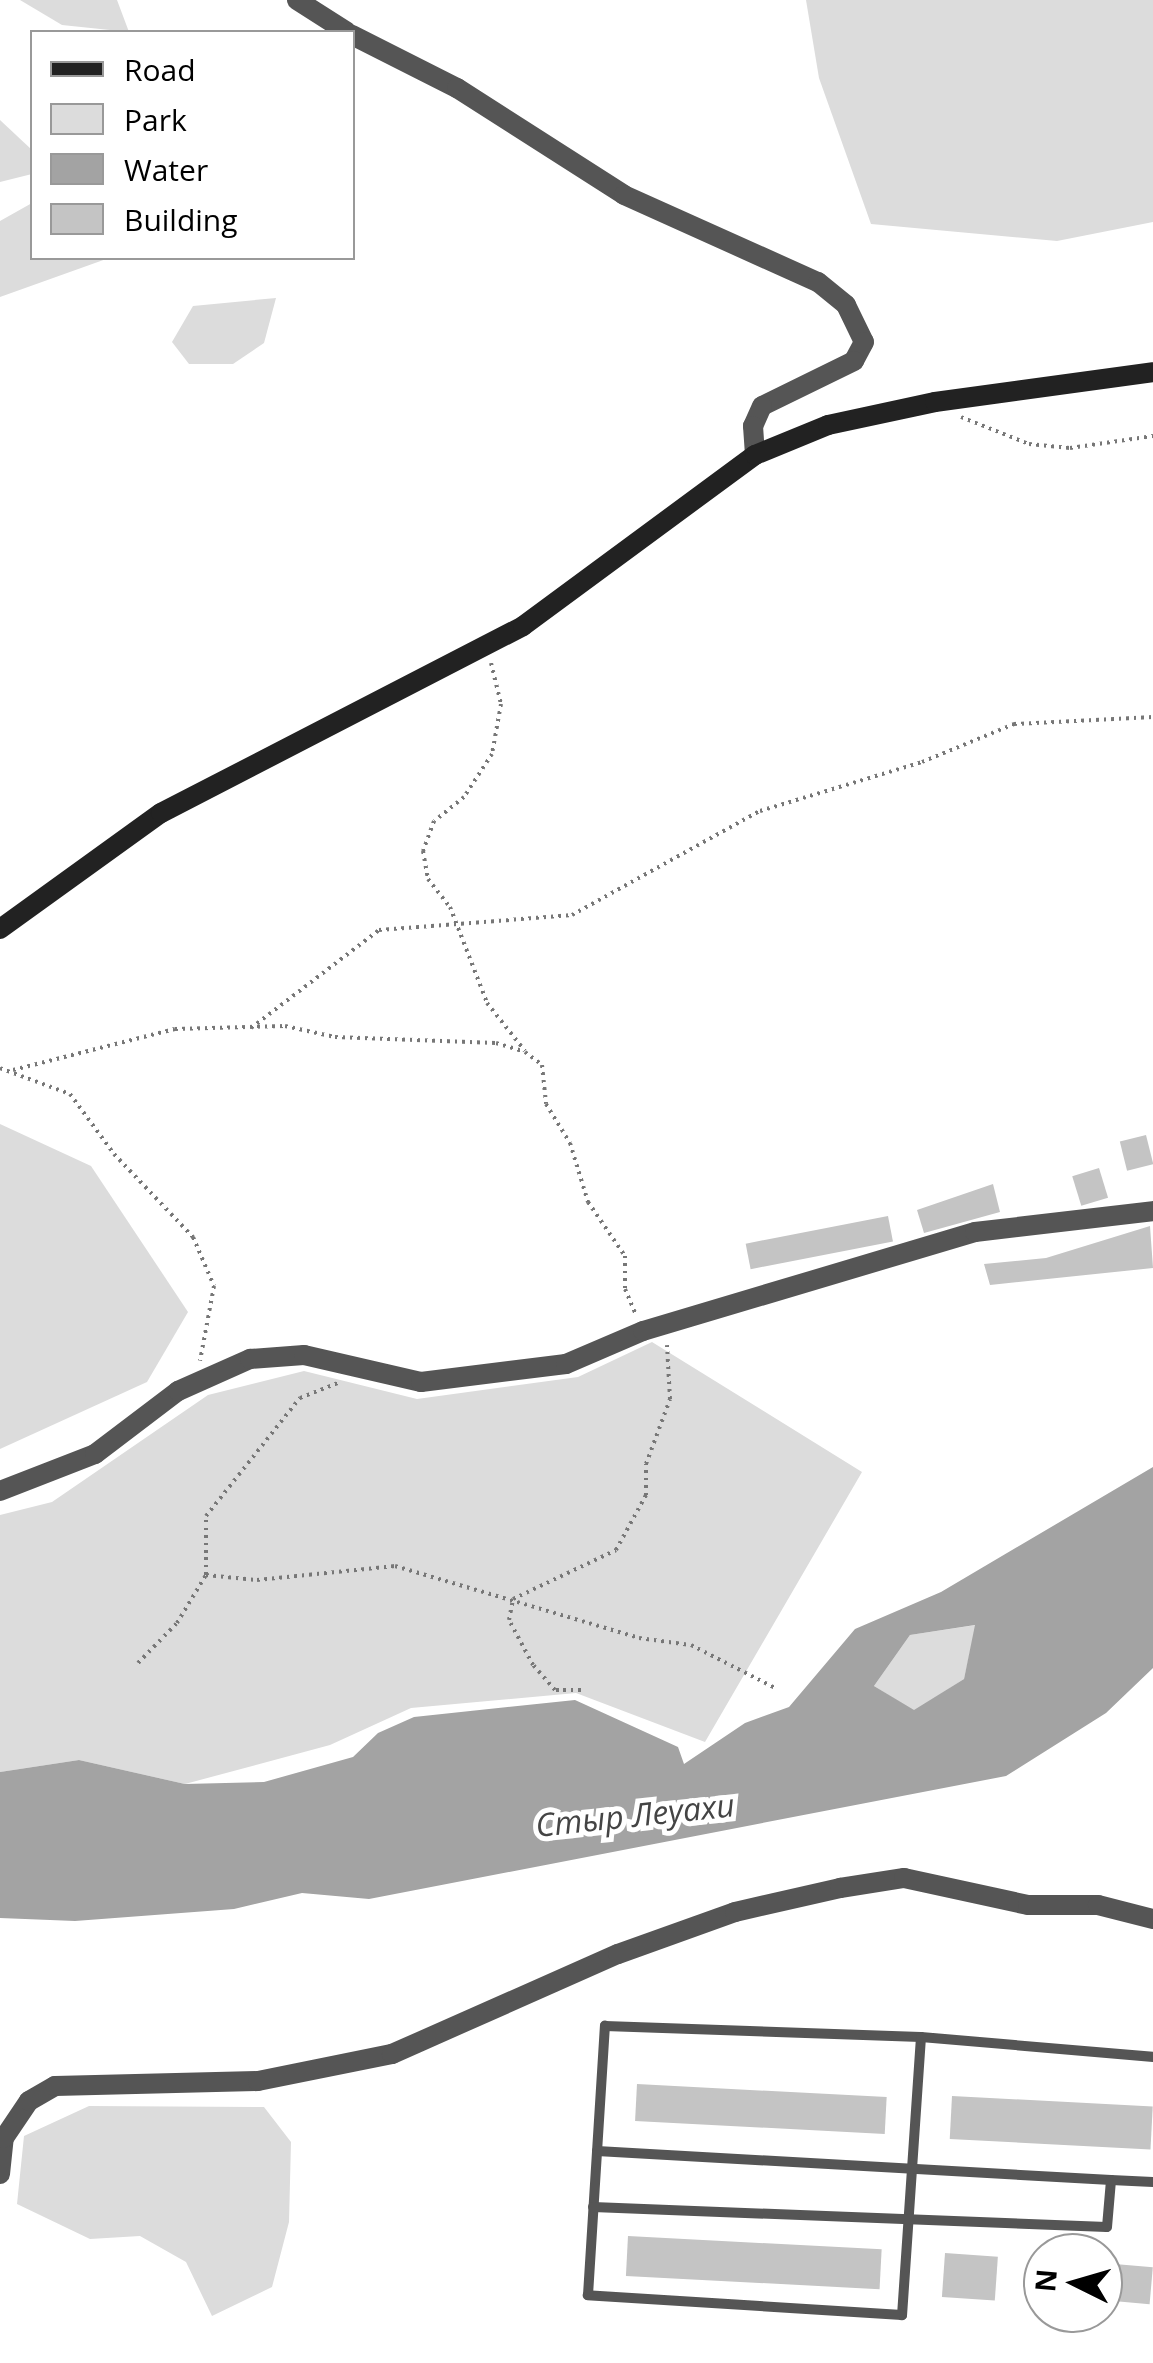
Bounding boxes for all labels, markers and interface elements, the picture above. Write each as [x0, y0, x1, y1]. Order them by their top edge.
legend [30, 30, 355, 260]
text: Road [124, 49, 196, 90]
text: Park [124, 99, 187, 140]
text: Water [124, 149, 208, 190]
text: Building [124, 199, 238, 240]
water label: Стыр Леуахи [534, 1785, 736, 1845]
north arrow [1023, 2233, 1123, 2333]
text: N [1025, 2268, 1065, 2294]

